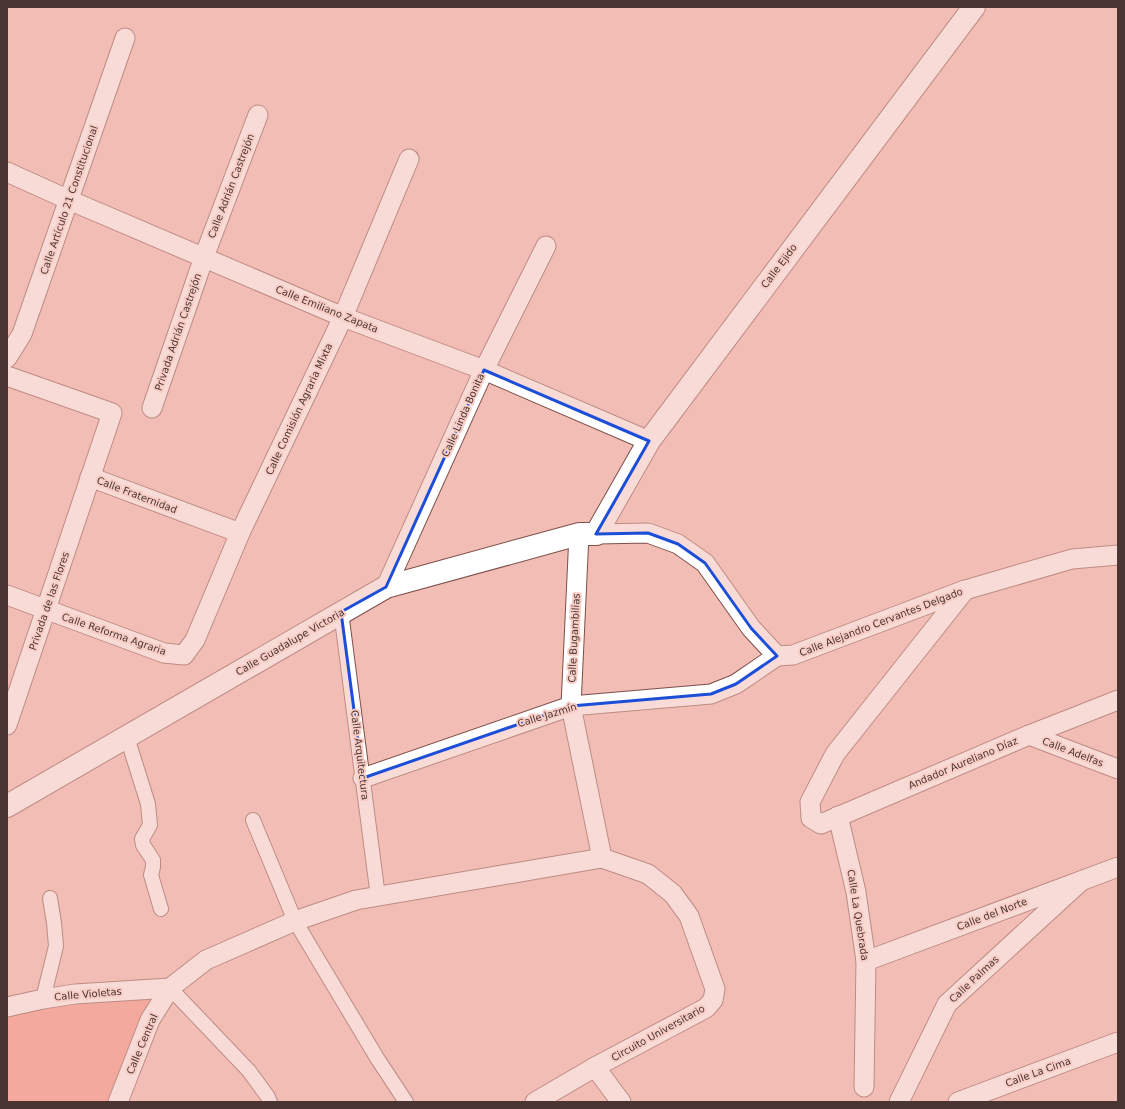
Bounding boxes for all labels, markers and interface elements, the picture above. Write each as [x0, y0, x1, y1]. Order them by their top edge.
street label: Calle Artículo 21 Constitucional [38, 124, 100, 276]
street label: Calle Adrián Castrejón [206, 132, 256, 240]
street label: Calle Ejido [759, 242, 799, 290]
street label: Privada Adrián Castrejón [153, 272, 203, 392]
street label: Calle Emiliano Zapata [274, 283, 380, 335]
street label: Calle Comisión Agraria Mixta [264, 341, 334, 477]
street label: Calle Linda Bonita [440, 371, 486, 459]
street label: Calle Fraternidad [95, 475, 179, 515]
street label: Privada de las Flores [27, 550, 71, 652]
street label: Calle Alejandro Cervantes Delgado [798, 586, 964, 658]
street label: Calle Bugambilias [566, 593, 582, 683]
street label: Calle Guadalupe Victoria [234, 606, 346, 678]
street label: Calle Reforma Agraria [60, 611, 168, 657]
street label: Calle Jazmín [516, 701, 578, 729]
street label: Calle Arquitectura [349, 710, 371, 800]
street label: Andador Aureliano Díaz [907, 735, 1019, 791]
street label: Calle Adelfas [1041, 735, 1105, 769]
street label: Calle La Quebrada [845, 869, 871, 961]
street label: Calle del Norte [955, 896, 1029, 932]
street label: Calle Palmas [947, 953, 1001, 1005]
street label: Calle Violetas [54, 986, 122, 1002]
street label: Circuito Universitario [609, 1003, 707, 1063]
street label: Calle Central [124, 1012, 160, 1076]
street label: Calle La Cima [1004, 1055, 1072, 1089]

